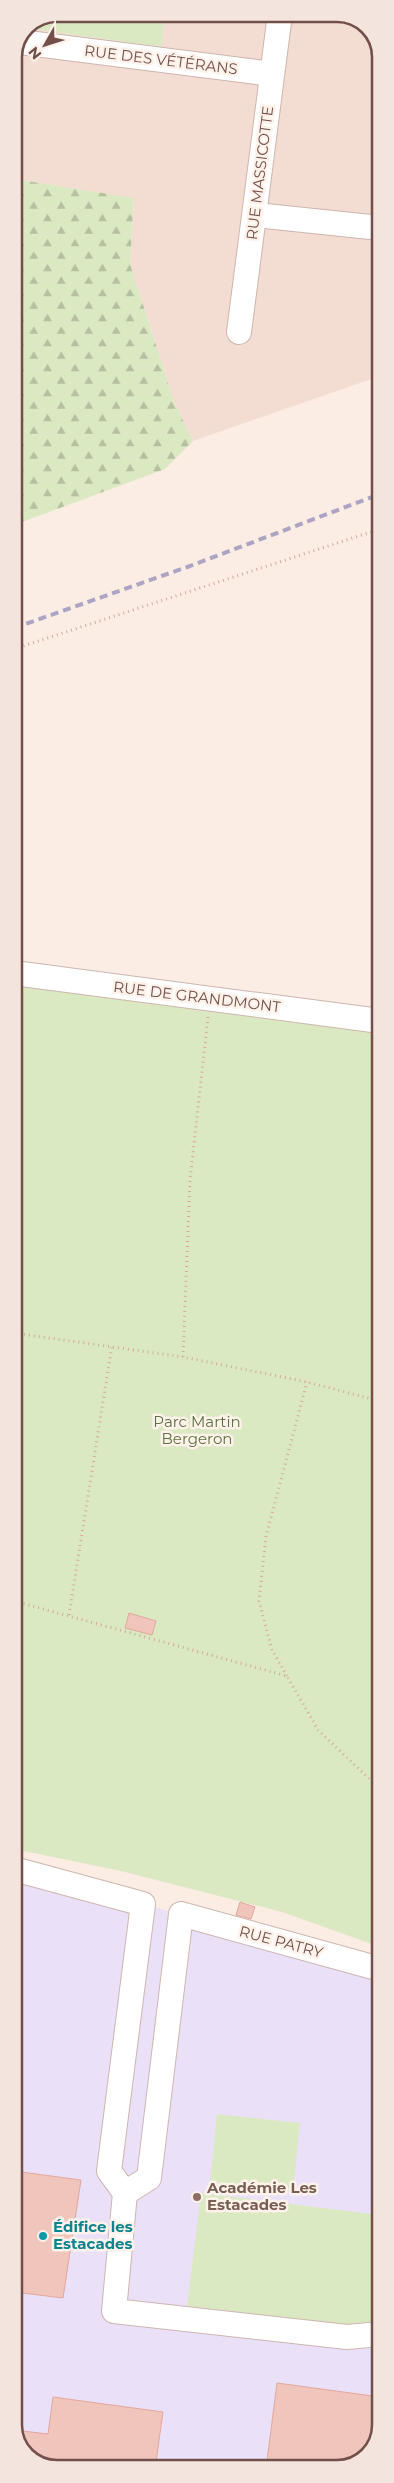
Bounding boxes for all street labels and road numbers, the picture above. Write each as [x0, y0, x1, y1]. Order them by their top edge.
street label: RUE DES VÉTÉRANS [83, 41, 239, 78]
street label: RUE MASSICOTTE [242, 105, 277, 241]
street label: RUE DE GRANDMONT [112, 977, 282, 1016]
street label: RUE PATRY [237, 1921, 326, 1962]

